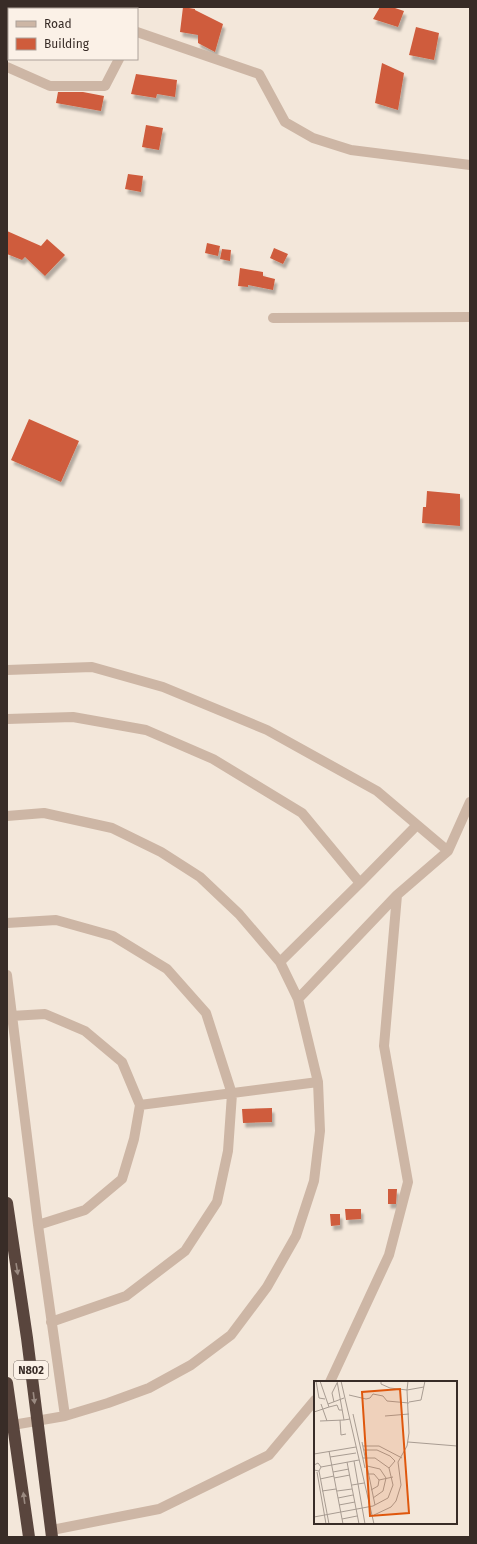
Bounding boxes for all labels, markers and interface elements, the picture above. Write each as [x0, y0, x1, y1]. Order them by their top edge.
legend [8, 8, 138, 60]
text: Road [44, 17, 72, 31]
text: Building [44, 37, 90, 51]
one-way arrow [14, 1263, 20, 1275]
road number: N802 [14, 1361, 48, 1379]
inset map [314, 1381, 457, 1524]
one-way arrow [31, 1392, 38, 1404]
one-way arrow [21, 1492, 27, 1504]

